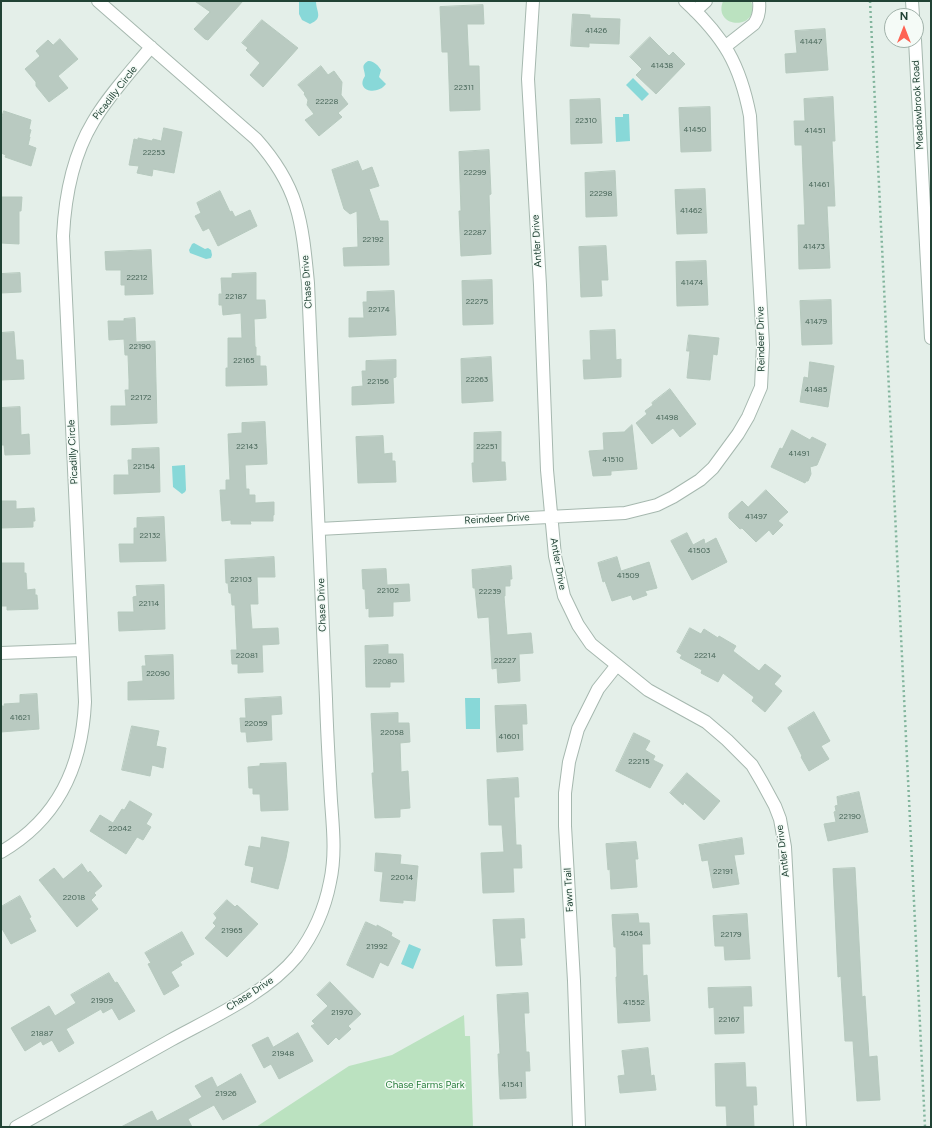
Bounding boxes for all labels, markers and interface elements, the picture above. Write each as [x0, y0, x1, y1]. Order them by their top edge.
north arrow [884, 8, 924, 48]
text: N [900, 10, 908, 23]
house number: 41426 [585, 26, 607, 36]
house number: 41447 [800, 37, 822, 47]
street label: Meadowbrook Road [910, 60, 926, 150]
house number: 41438 [651, 61, 673, 71]
street label: Picadilly Circle [90, 64, 140, 122]
house number: 22311 [454, 83, 474, 93]
house number: 22228 [316, 97, 338, 107]
house number: 22310 [575, 116, 597, 126]
house number: 41450 [684, 125, 706, 135]
house number: 41451 [804, 126, 826, 136]
house number: 22253 [143, 148, 165, 158]
house number: 22299 [464, 168, 486, 178]
house number: 41461 [808, 180, 830, 190]
house number: 22298 [590, 189, 612, 199]
house number: 41462 [680, 206, 702, 216]
street label: Antler Drive [530, 214, 544, 268]
house number: 22287 [464, 228, 486, 238]
house number: 22192 [362, 235, 384, 245]
house number: 41473 [803, 242, 825, 252]
street label: Chase Drive [299, 255, 315, 309]
house number: 22212 [126, 273, 148, 283]
house number: 41474 [681, 278, 703, 288]
house number: 22187 [225, 292, 247, 302]
house number: 22275 [466, 297, 488, 307]
house number: 22174 [368, 305, 390, 315]
street label: Reindeer Drive [754, 306, 768, 372]
house number: 41479 [805, 317, 827, 327]
house number: 22190 [129, 342, 151, 352]
house number: 22165 [233, 356, 255, 366]
house number: 22263 [466, 375, 488, 385]
house number: 22156 [367, 377, 389, 387]
house number: 41485 [805, 385, 827, 395]
house number: 22172 [130, 393, 152, 403]
house number: 41498 [656, 413, 678, 423]
street label: Picadilly Circle [65, 419, 81, 485]
house number: 22143 [236, 442, 258, 452]
house number: 22251 [476, 442, 498, 452]
house number: 41491 [788, 449, 810, 459]
house number: 41510 [602, 455, 624, 465]
house number: 22154 [133, 462, 155, 472]
street label: Reindeer Drive [464, 511, 530, 527]
house number: 41497 [745, 512, 767, 522]
house number: 22132 [139, 531, 161, 541]
street label: Antler Drive [548, 537, 568, 591]
house number: 41503 [688, 546, 710, 556]
house number: 41509 [617, 571, 639, 581]
house number: 22103 [230, 575, 252, 585]
street label: Chase Drive [315, 578, 329, 632]
house number: 22102 [377, 586, 399, 596]
house number: 22239 [479, 587, 501, 597]
house number: 22114 [139, 599, 159, 609]
house number: 22081 [236, 651, 258, 661]
house number: 22214 [694, 651, 716, 661]
house number: 22227 [494, 656, 516, 666]
house number: 22080 [373, 657, 397, 667]
house number: 22090 [146, 669, 170, 679]
house number: 41621 [10, 713, 30, 723]
house number: 22059 [244, 719, 268, 729]
house number: 22058 [380, 728, 404, 738]
house number: 41601 [498, 732, 520, 742]
house number: 22215 [628, 757, 650, 767]
house number: 22190 [839, 812, 861, 822]
house number: 22042 [108, 824, 132, 834]
street label: Antler Drive [774, 824, 792, 878]
house number: 22191 [713, 867, 733, 877]
street label: Fawn Trail [562, 868, 576, 912]
house number: 22014 [391, 873, 413, 883]
house number: 22018 [63, 893, 85, 903]
house number: 21965 [221, 926, 243, 936]
house number: 41564 [621, 929, 643, 939]
house number: 22179 [720, 930, 742, 940]
house number: 21992 [366, 942, 388, 952]
street label: Chase Drive [224, 974, 276, 1014]
house number: 21909 [91, 996, 113, 1006]
house number: 41552 [623, 998, 645, 1008]
house number: 21970 [331, 1008, 353, 1018]
house number: 22167 [718, 1015, 740, 1025]
house number: 21887 [31, 1029, 53, 1039]
house number: 21948 [272, 1049, 294, 1059]
park label: Chase Farms Park [386, 1079, 464, 1091]
house number: 41541 [501, 1080, 523, 1090]
house number: 21926 [215, 1089, 237, 1099]

